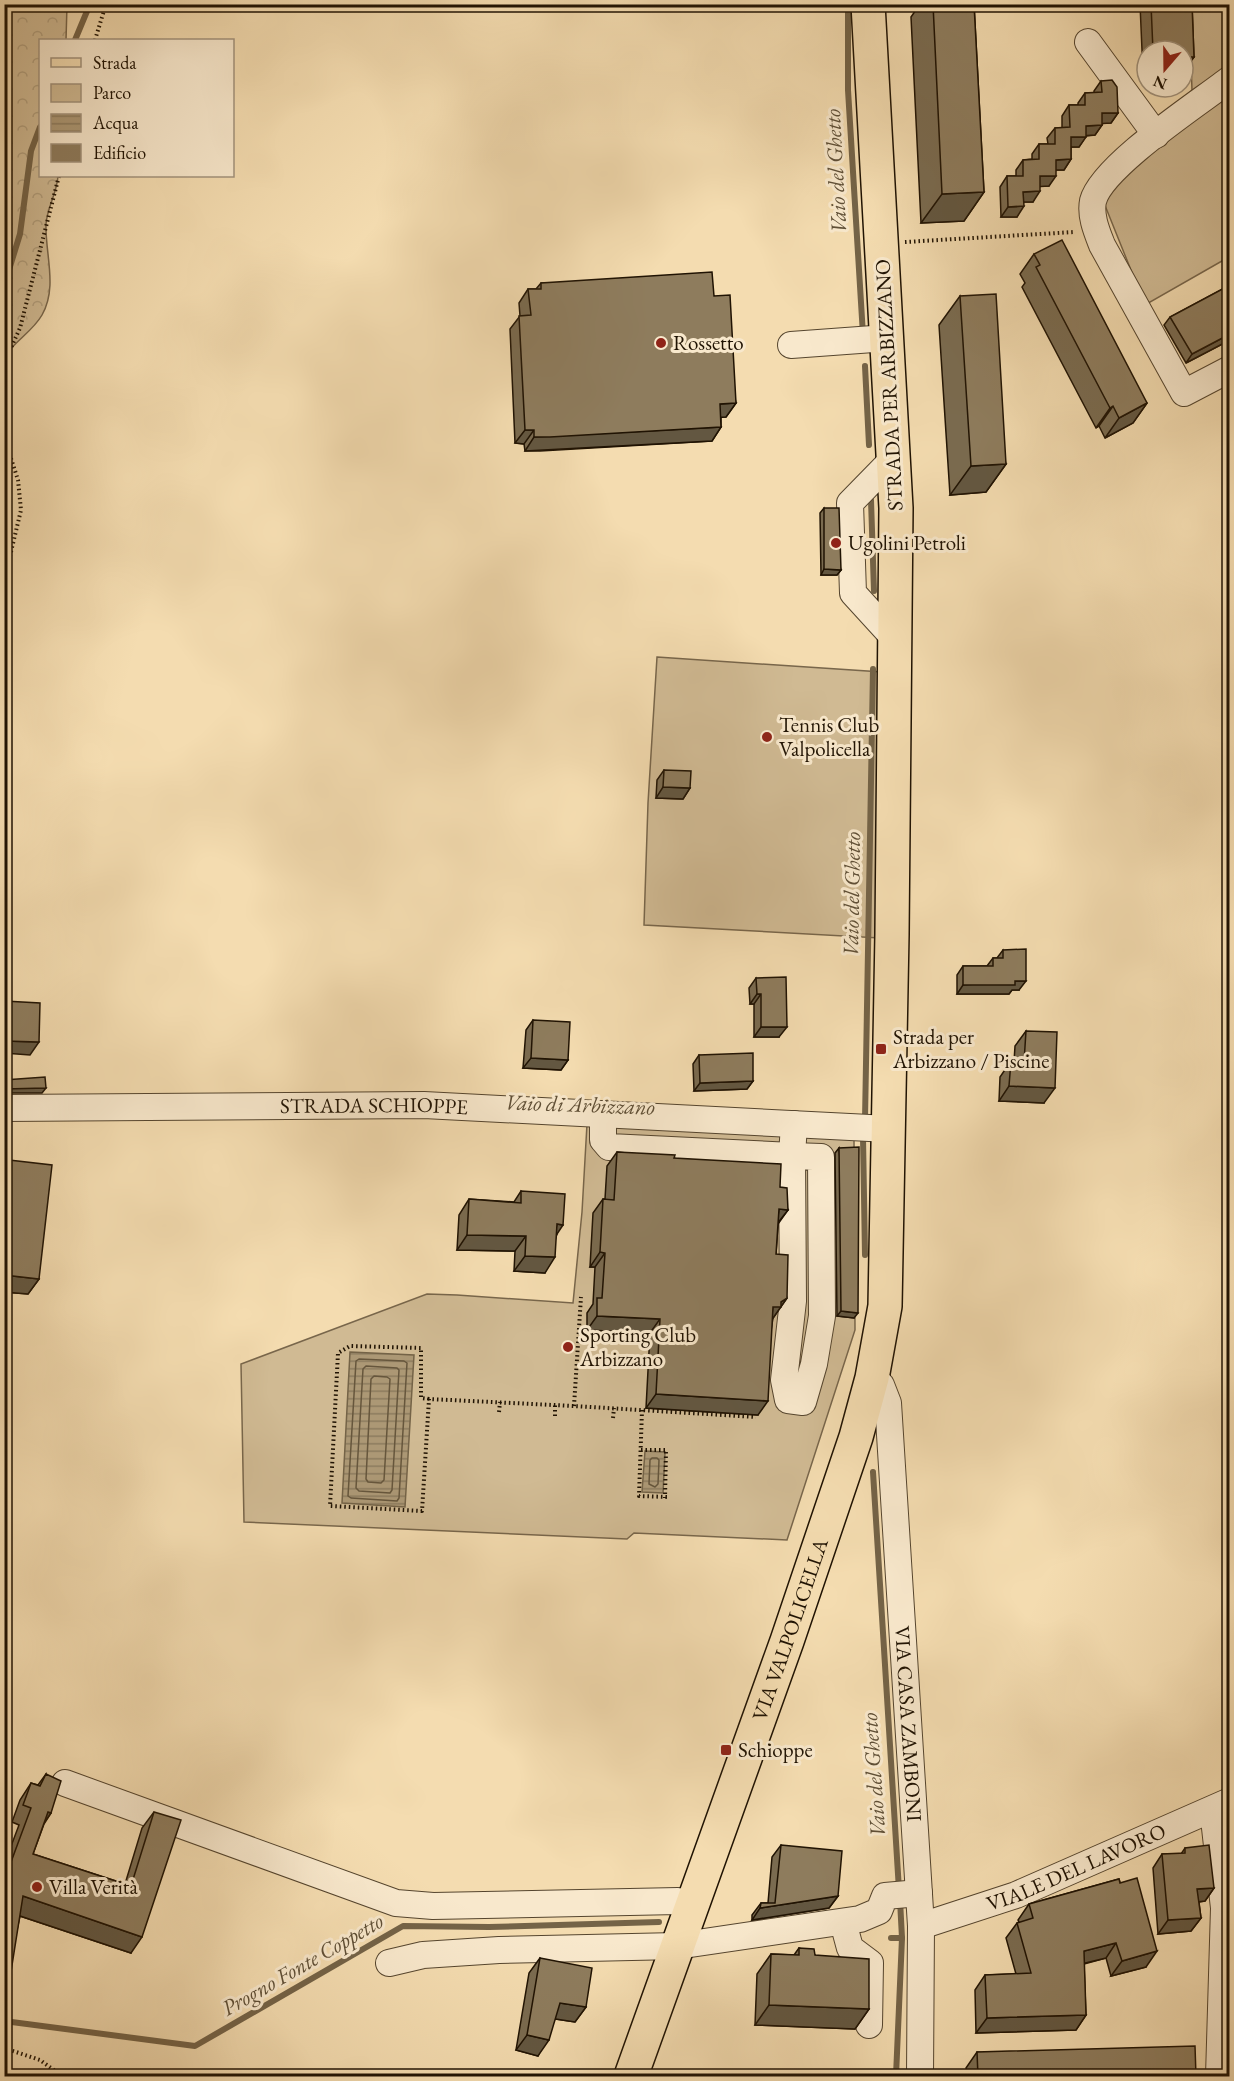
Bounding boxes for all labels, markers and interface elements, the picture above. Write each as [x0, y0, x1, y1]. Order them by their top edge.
legend [39, 39, 234, 177]
north arrow [1135, 39, 1195, 99]
text: Strada [93, 51, 137, 74]
text: N [1150, 71, 1170, 95]
text: Parco [93, 81, 131, 104]
water label: Vaio del Ghetto [818, 108, 853, 234]
text: Acqua [92, 111, 139, 134]
text: Edificio [93, 141, 146, 164]
street label: STRADA PER ARBIZZANO [868, 258, 909, 512]
place label: Rossetto [673, 329, 744, 356]
marker: Rossetto [654, 336, 668, 350]
place label: Ugolini Petroli [848, 529, 966, 556]
marker: Ugolini Petroli [829, 536, 843, 550]
place label: Tennis Club Valpolicella [779, 711, 879, 762]
marker: Tennis Club Valpolicella [760, 730, 774, 744]
water label: Vaio del Ghetto [836, 831, 867, 957]
place label: Strada per Arbizzano / Piscine [892, 1023, 1049, 1074]
marker: Strada per Arbizzano / Piscine [874, 1042, 888, 1056]
water label: Vaio di Arbizzano [505, 1087, 655, 1122]
street label: STRADA SCHIOPPE [280, 1091, 469, 1120]
place label: Sporting Club Arbizzano [579, 1321, 696, 1372]
marker: Sporting Club Arbizzano [561, 1340, 575, 1354]
street label: VIA VALPOLICELLA [746, 1534, 834, 1724]
street label: VIA CASA ZAMBONI [889, 1625, 928, 1822]
water label: Vaio del Ghetto [855, 1712, 892, 1838]
place label: Schioppe [738, 1736, 813, 1763]
marker: Schioppe [719, 1743, 733, 1757]
street label: VIALE DEL LAVORO [983, 1817, 1170, 1917]
place label: Villa Verità [49, 1873, 138, 1900]
marker: Villa Verità [30, 1880, 44, 1894]
water label: Progno Fonte Coppetto [216, 1906, 388, 2023]

